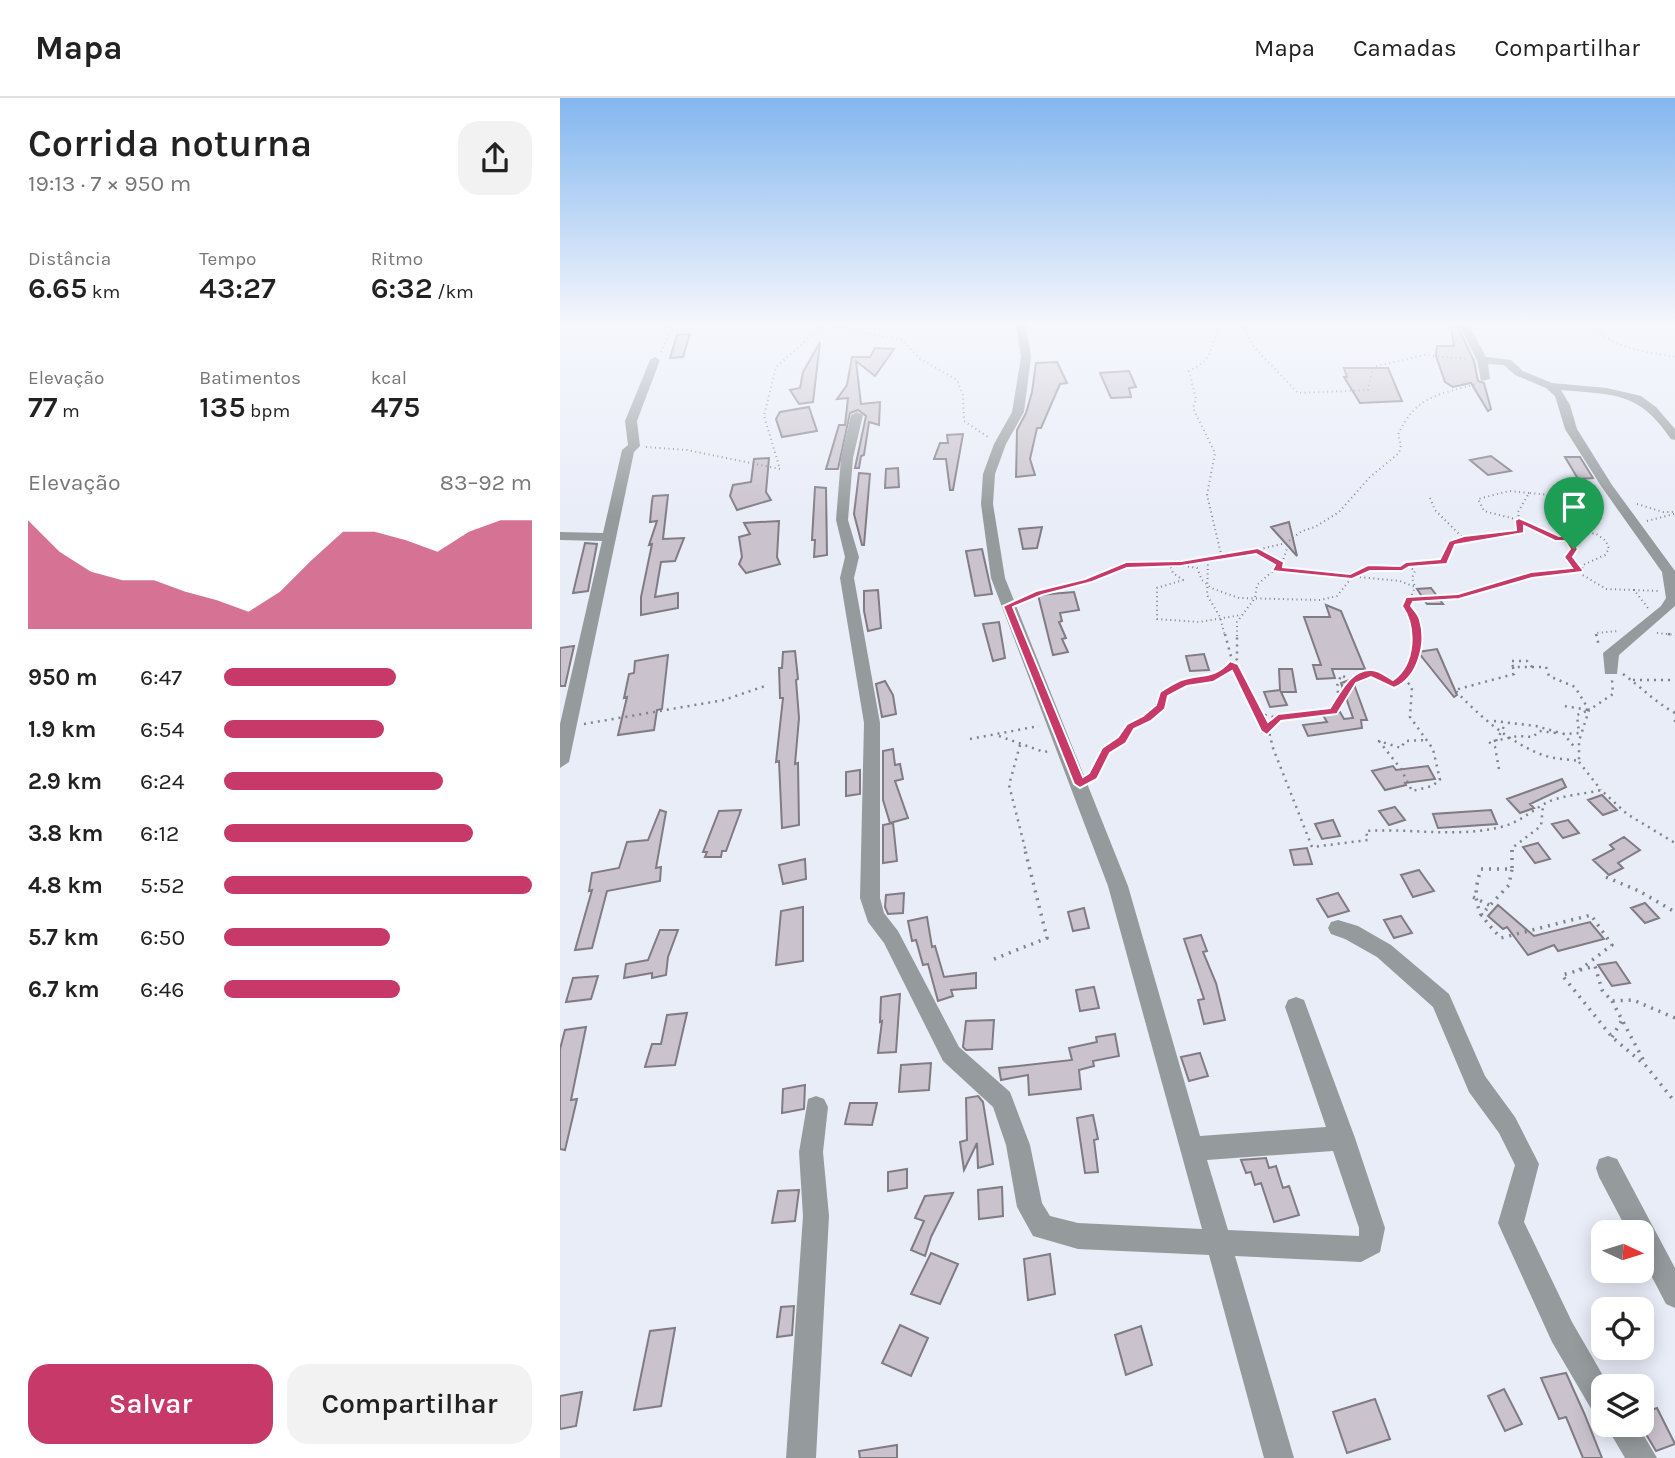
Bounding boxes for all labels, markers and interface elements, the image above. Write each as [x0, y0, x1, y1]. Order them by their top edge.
text: Mapa [35, 29, 123, 67]
text: Mapa [1254, 34, 1315, 62]
text: Camadas [1353, 34, 1457, 62]
text: Compartilhar [1495, 34, 1640, 62]
text: Corrida noturna [28, 121, 312, 166]
button: share [458, 121, 532, 195]
text: 19:13 · 7 × 950 m [28, 170, 191, 197]
text: Distância [28, 248, 111, 270]
text: Tempo [199, 248, 256, 270]
text: Ritmo [371, 248, 423, 270]
text: 6.65 [28, 270, 87, 306]
text: 43:27 [199, 270, 276, 306]
text: 6:32 [371, 270, 433, 306]
text: km [87, 281, 120, 303]
text: /km [433, 281, 474, 303]
text: Elevação [28, 367, 104, 389]
text: Batimentos [199, 367, 301, 389]
text: kcal [371, 367, 407, 389]
text: 77 [28, 389, 57, 425]
text: 135 [199, 389, 246, 425]
text: 475 [371, 389, 420, 425]
text: m [57, 400, 80, 422]
text: bpm [246, 400, 290, 422]
text: Elevação [28, 469, 121, 496]
text: 83–92 m [440, 469, 532, 496]
pin [1544, 477, 1604, 549]
icon: arrive [1555, 488, 1593, 526]
text: 950 m [28, 664, 98, 691]
text: 6:47 [140, 664, 182, 691]
text: 1.9 km [28, 716, 96, 743]
text: 6:54 [140, 716, 184, 743]
text: 2.9 km [28, 768, 102, 795]
text: 6:24 [140, 768, 185, 795]
text: 3.8 km [28, 820, 103, 847]
text: 6:12 [140, 820, 179, 847]
text: 4.8 km [28, 872, 103, 899]
text: 5:52 [140, 872, 185, 899]
text: 5.7 km [28, 924, 99, 951]
text: 6:50 [140, 924, 185, 951]
text: 6.7 km [28, 976, 100, 1003]
text: 6:46 [140, 976, 184, 1003]
north arrow [1591, 1220, 1654, 1283]
map controls [1591, 1220, 1654, 1437]
button: locate [1591, 1297, 1654, 1360]
button: Salvar [28, 1364, 273, 1444]
button: Compartilhar [287, 1364, 532, 1444]
button: layers [1591, 1374, 1654, 1437]

